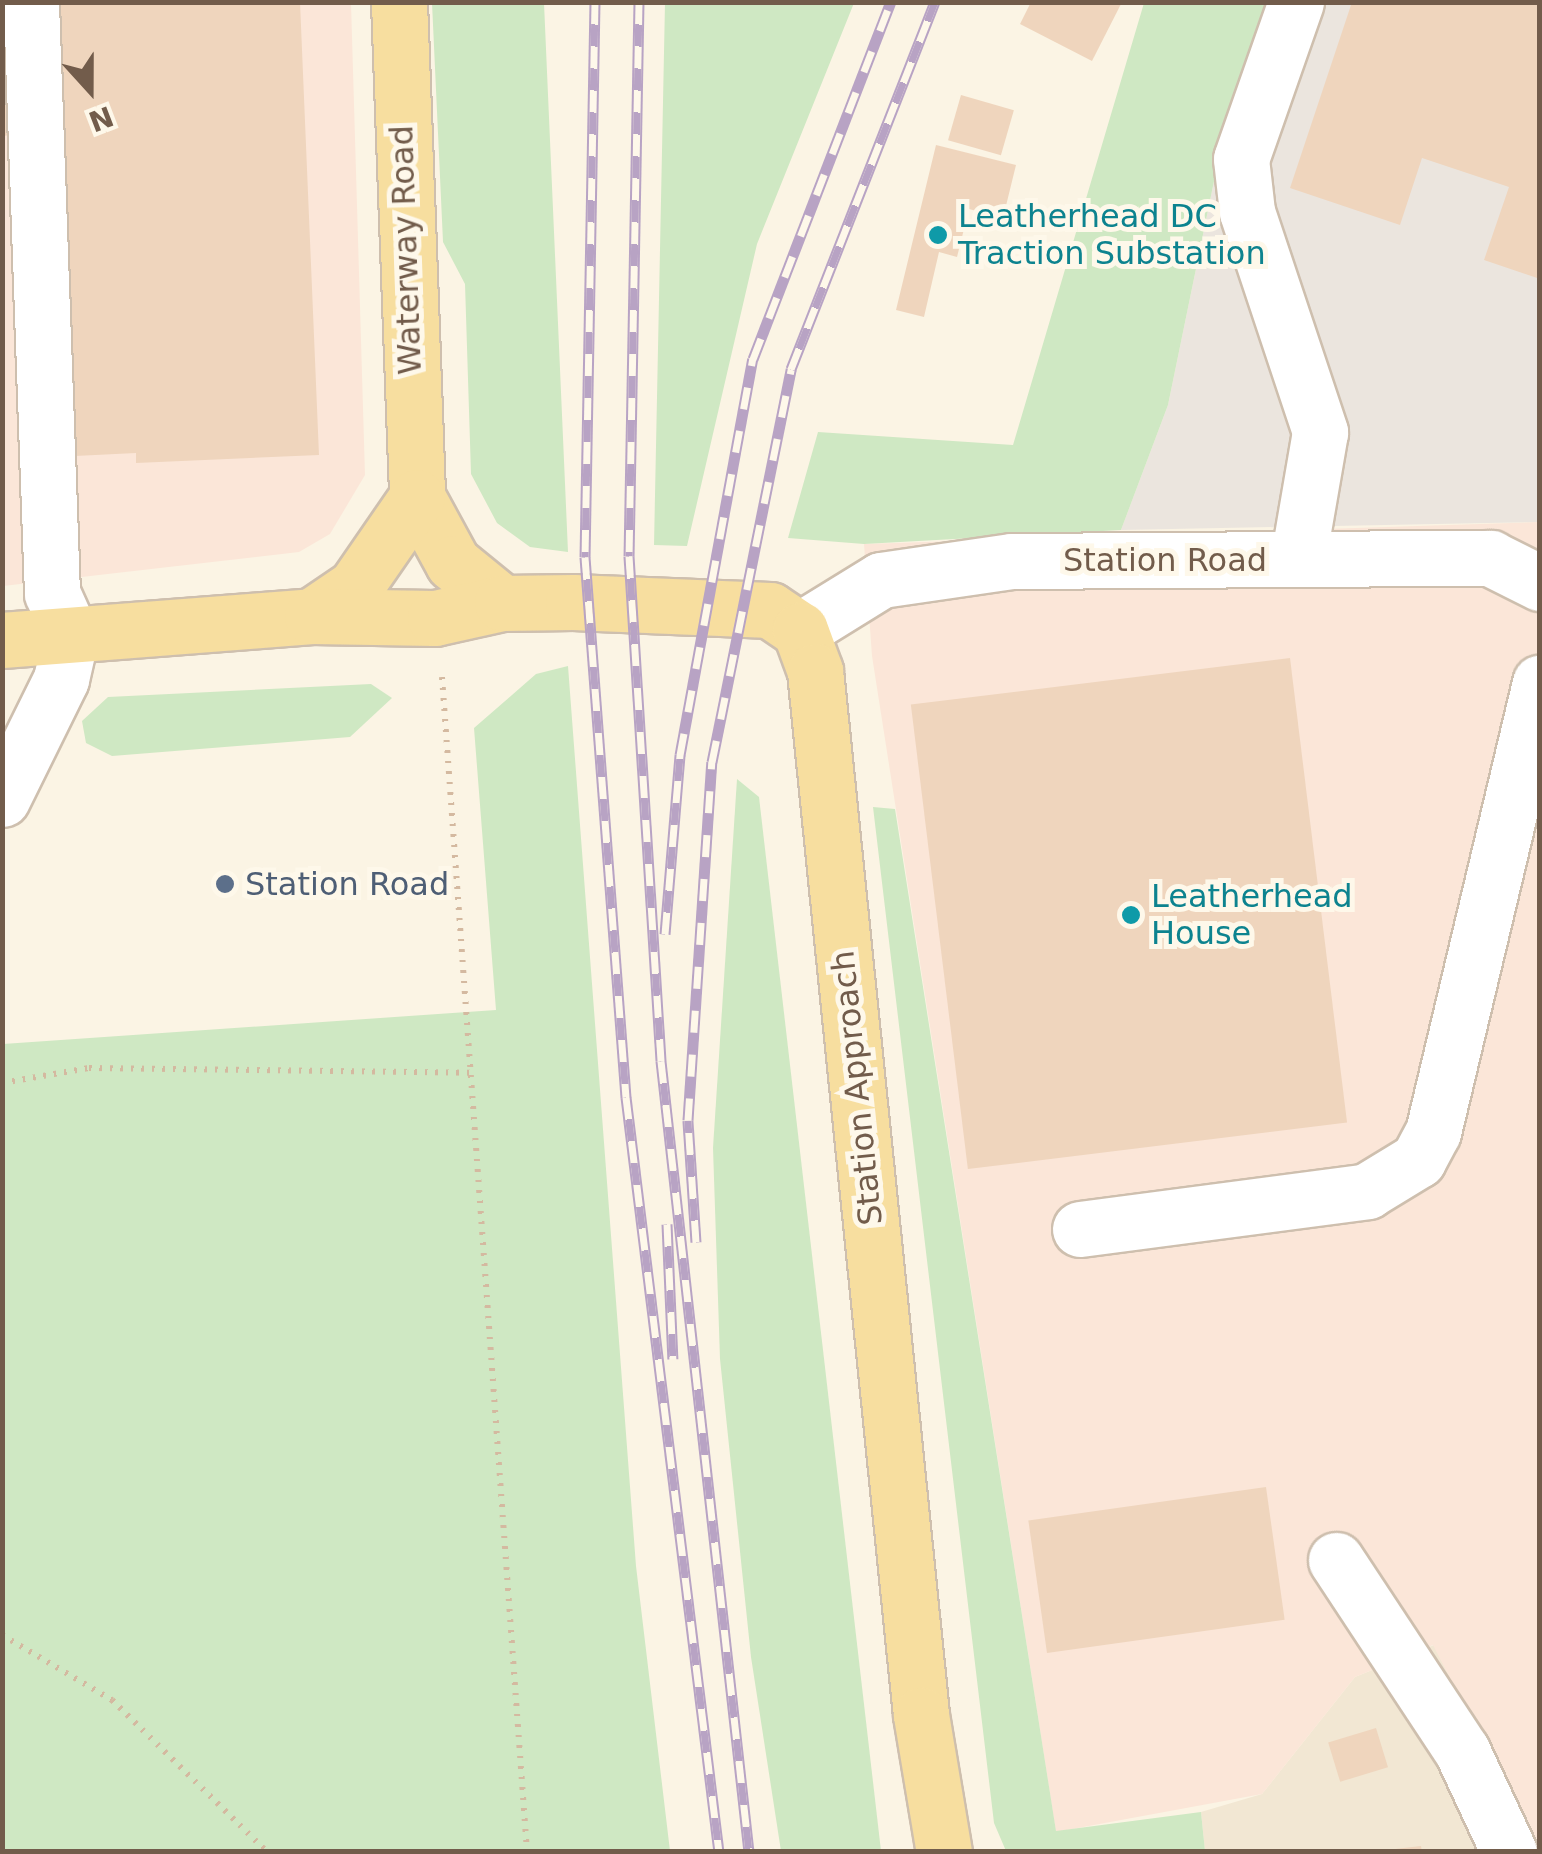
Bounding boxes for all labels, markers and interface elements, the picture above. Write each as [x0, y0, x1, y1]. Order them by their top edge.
north arrow [40, 40, 140, 140]
text: N [84, 99, 118, 138]
street label: Waterway Road [382, 125, 430, 375]
place label: Leatherhead DC Traction Substation [958, 198, 1266, 273]
marker: Leatherhead DC Traction Substation [927, 224, 949, 246]
street label: Station Road [1063, 541, 1267, 579]
place label: Station Road [245, 865, 449, 903]
marker: Station Road [214, 873, 236, 895]
place label: Leatherhead House [1151, 878, 1353, 953]
marker: Leatherhead House [1120, 904, 1142, 926]
street label: Station Approach [823, 949, 891, 1227]

